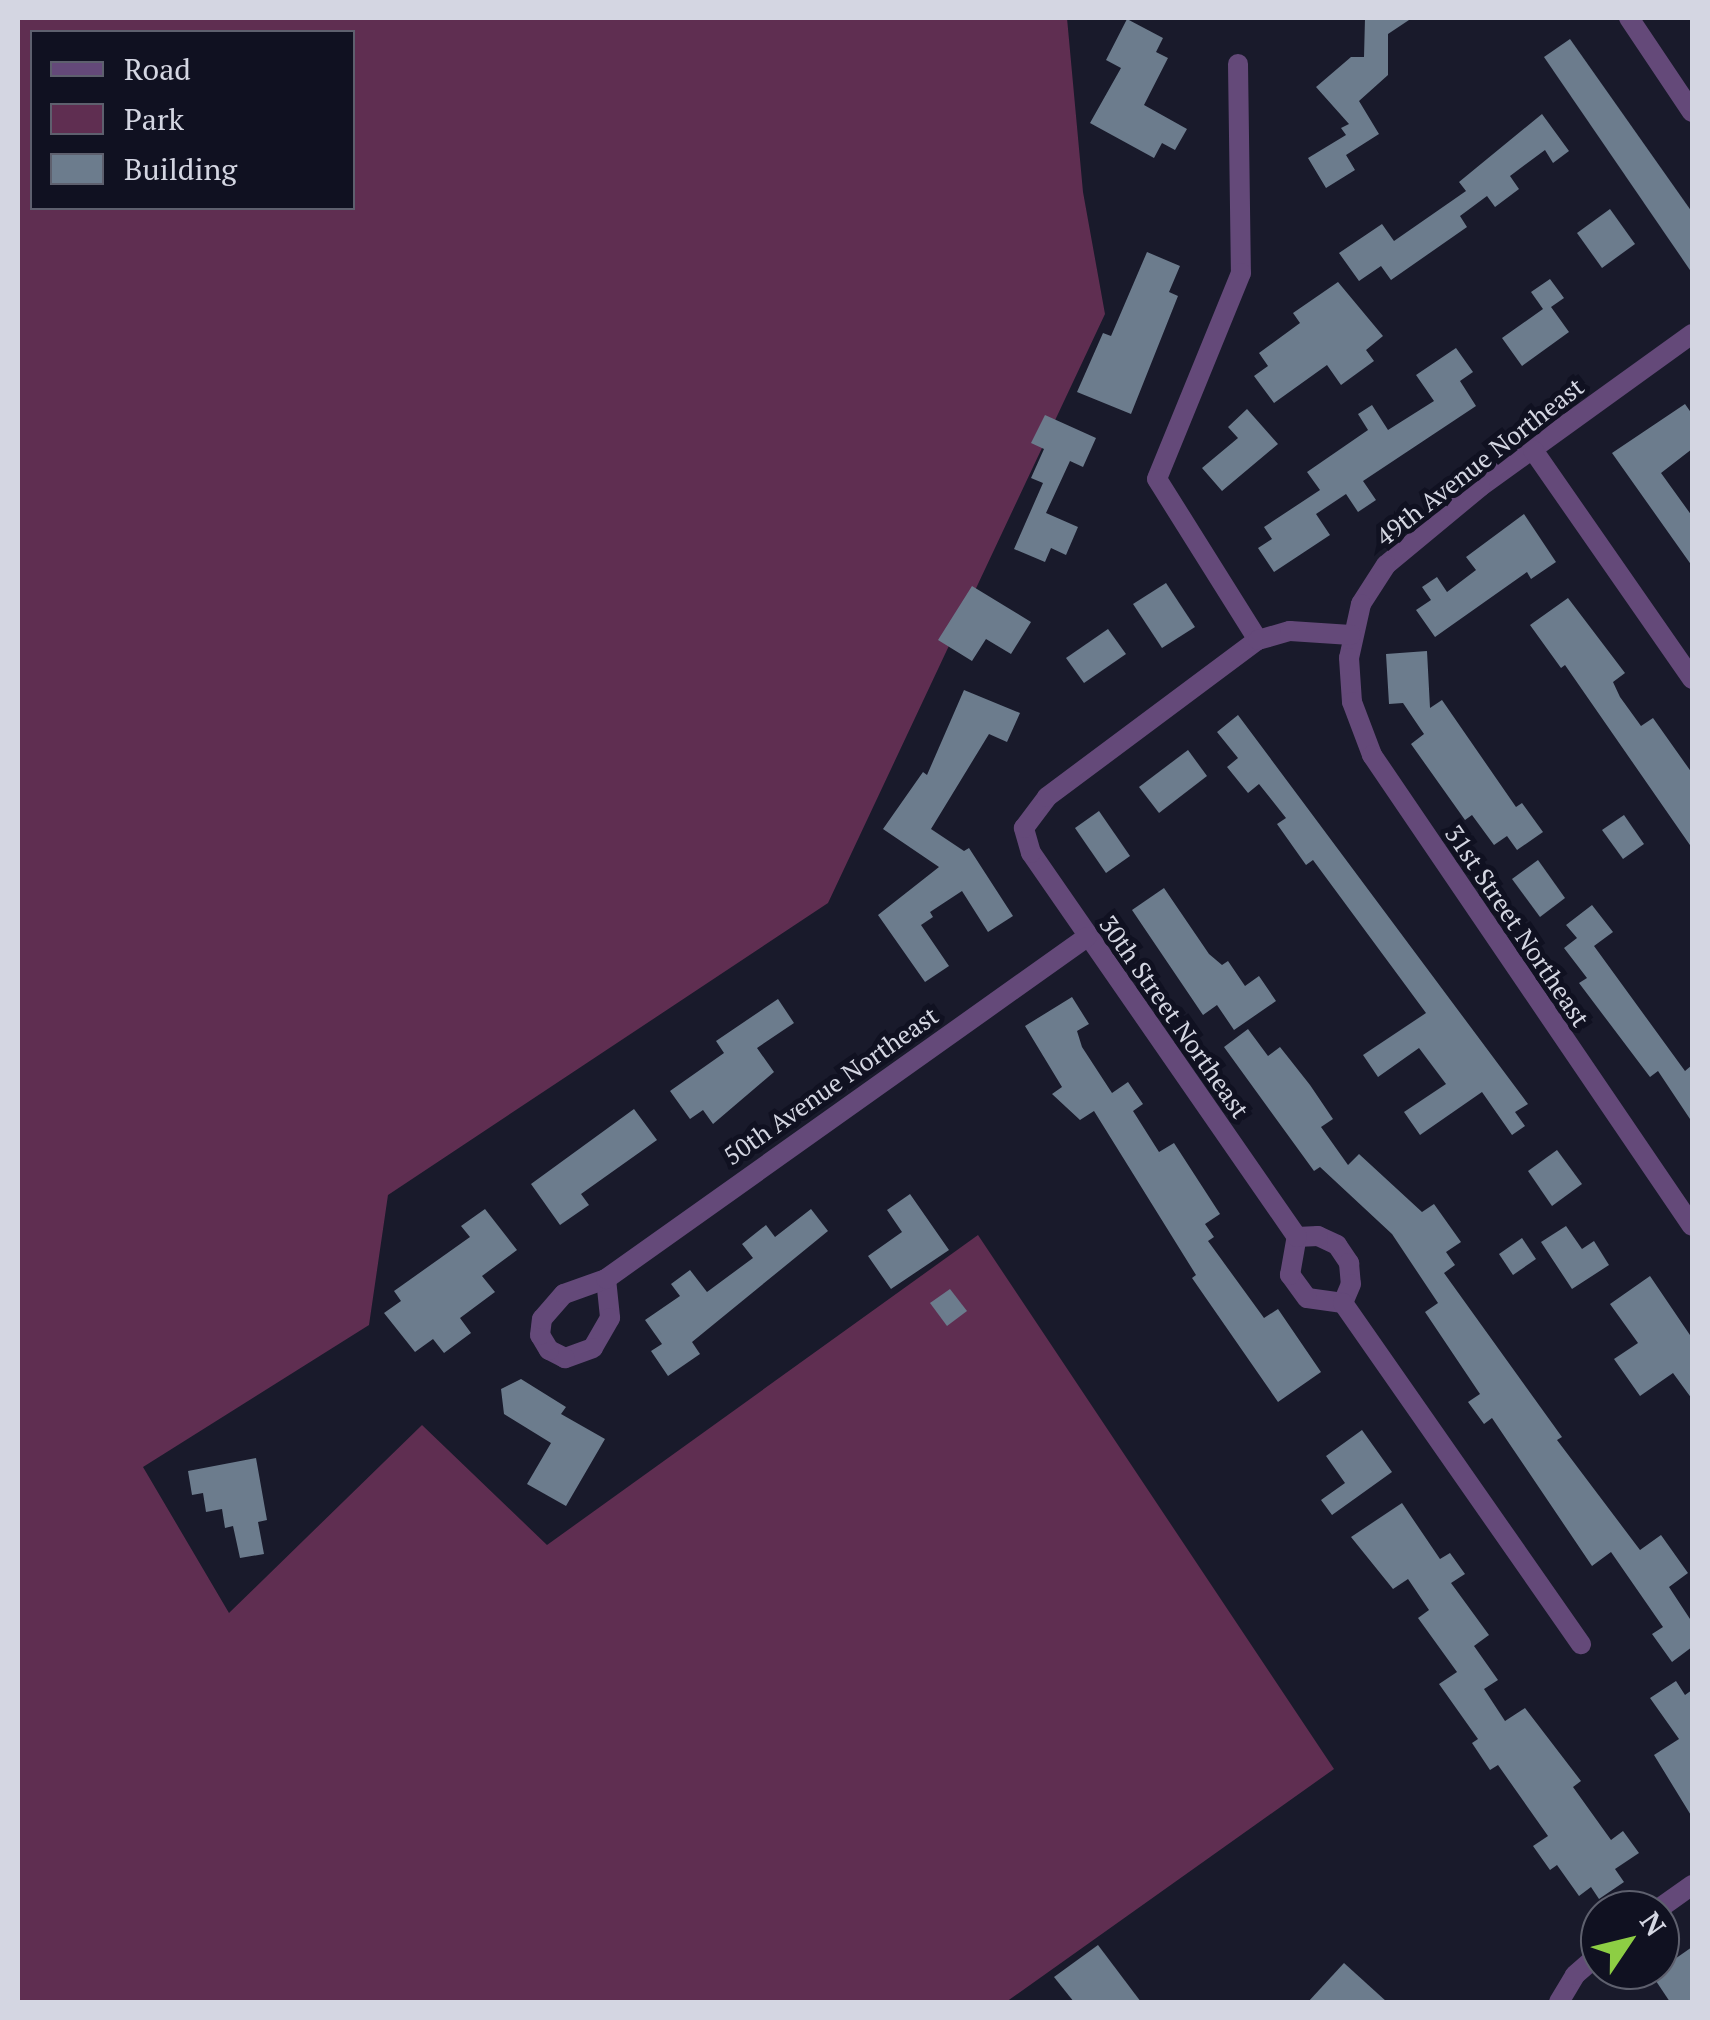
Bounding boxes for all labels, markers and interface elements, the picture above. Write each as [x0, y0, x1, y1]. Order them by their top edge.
legend [30, 30, 355, 210]
text: Road [124, 49, 191, 89]
text: Park [124, 99, 184, 139]
text: Building [124, 149, 237, 189]
street label: 49th Avenue Northeast [1370, 372, 1590, 552]
street label: 31st Street Northeast [1438, 820, 1596, 1032]
street label: 30th Street Northeast [1093, 910, 1255, 1124]
street label: 50th Avenue Northeast [718, 1000, 944, 1172]
north arrow [1580, 1890, 1680, 1990]
text: N [1632, 1904, 1675, 1943]

